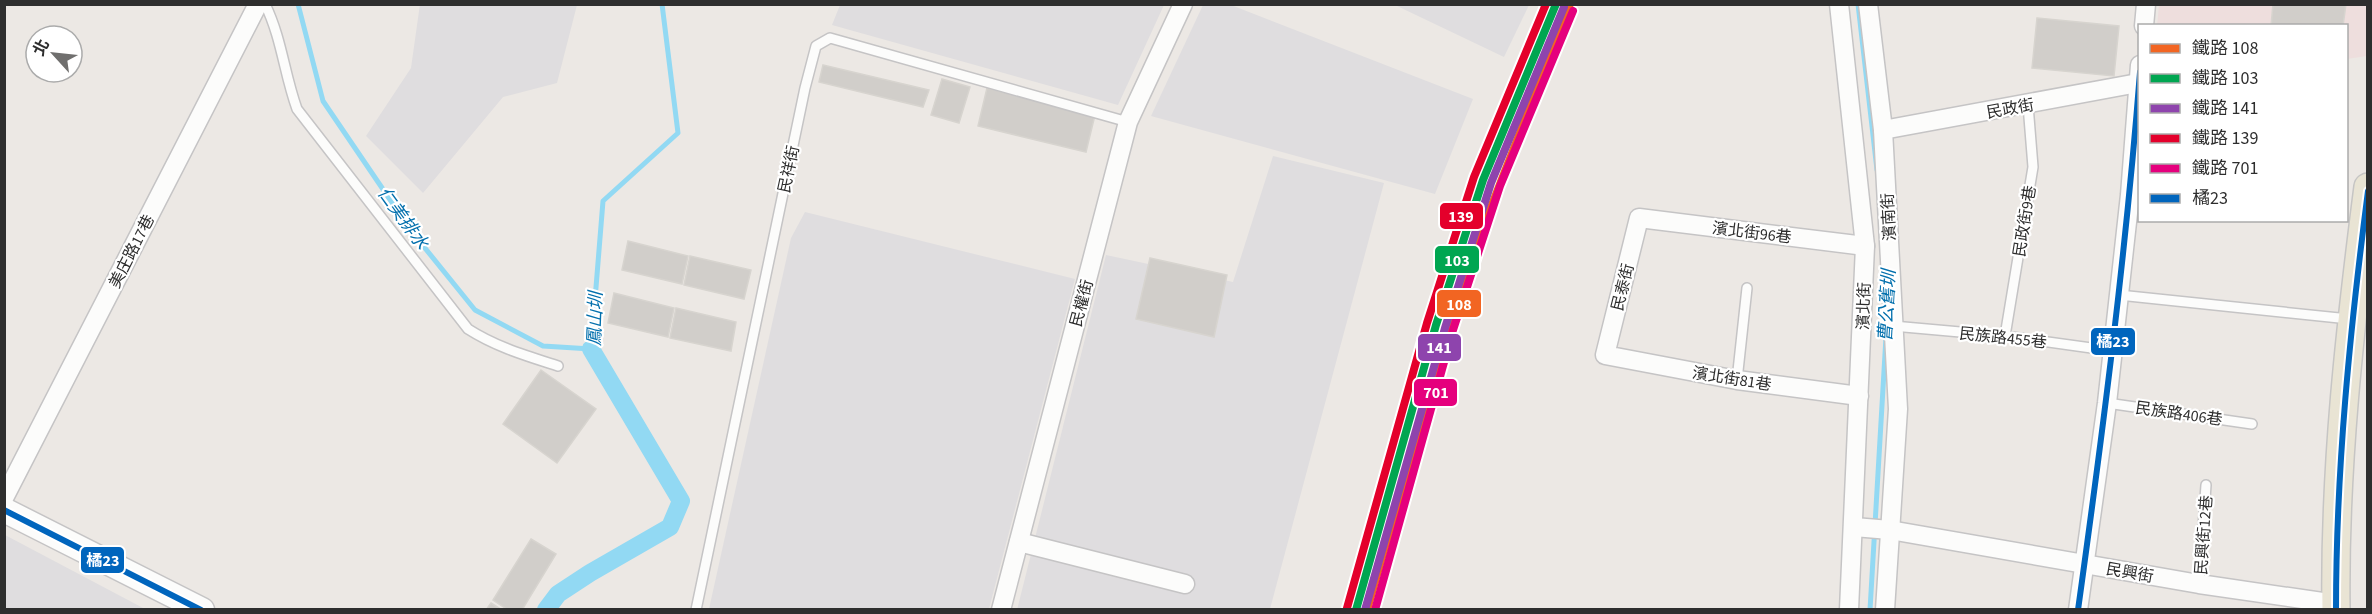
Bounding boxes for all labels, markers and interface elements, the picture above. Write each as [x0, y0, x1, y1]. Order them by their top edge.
north arrow [24, 24, 84, 84]
legend [2138, 24, 2348, 222]
text: 北 [28, 36, 55, 60]
text: 鐵路 108 [2192, 36, 2258, 61]
text: 鐵路 103 [2192, 66, 2258, 91]
street label: 民政街 [1985, 94, 2036, 124]
text: 鐵路 141 [2192, 96, 2258, 121]
text: 鐵路 139 [2192, 126, 2258, 151]
street label: 民祥街 [773, 143, 805, 195]
text: 鐵路 701 [2192, 156, 2258, 181]
water label: 仁美排水 [371, 182, 434, 256]
street label: 民政街9巷 [2008, 184, 2041, 258]
text: 橘23 [2192, 186, 2228, 211]
street label: 濱南街 [1877, 192, 1901, 241]
line badge: 139 [1439, 202, 1484, 230]
text: 139 [1448, 206, 1474, 228]
street label: 美庄路17巷 [104, 211, 160, 292]
street label: 濱北街96巷 [1711, 217, 1793, 249]
line badge: 103 [1434, 245, 1480, 274]
text: 103 [1444, 250, 1470, 272]
street label: 民泰街 [1606, 261, 1639, 313]
water label: 曹公舊圳 [1873, 266, 1902, 343]
street label: 民權街 [1065, 277, 1099, 329]
street label: 濱北街 [1852, 282, 1876, 330]
water label: 鳳山圳 [582, 289, 609, 346]
line badge: 108 [1436, 289, 1482, 318]
text: 108 [1446, 294, 1472, 316]
street label: 民族路455巷 [1958, 322, 2048, 354]
line badge: 橘23 [2090, 327, 2136, 356]
text: 橘23 [2096, 331, 2129, 353]
line badge: 141 [1417, 333, 1462, 362]
text: 141 [1426, 337, 1452, 359]
street label: 濱北街81巷 [1691, 362, 1773, 396]
line badge: 701 [1413, 378, 1458, 407]
text: 701 [1423, 382, 1449, 404]
street label: 民族路406巷 [2134, 397, 2224, 431]
street label: 民興街12巷 [2190, 494, 2218, 576]
line badge: 橘23 [80, 546, 125, 574]
text: 橘23 [86, 550, 119, 572]
street label: 民興街 [2104, 558, 2155, 588]

